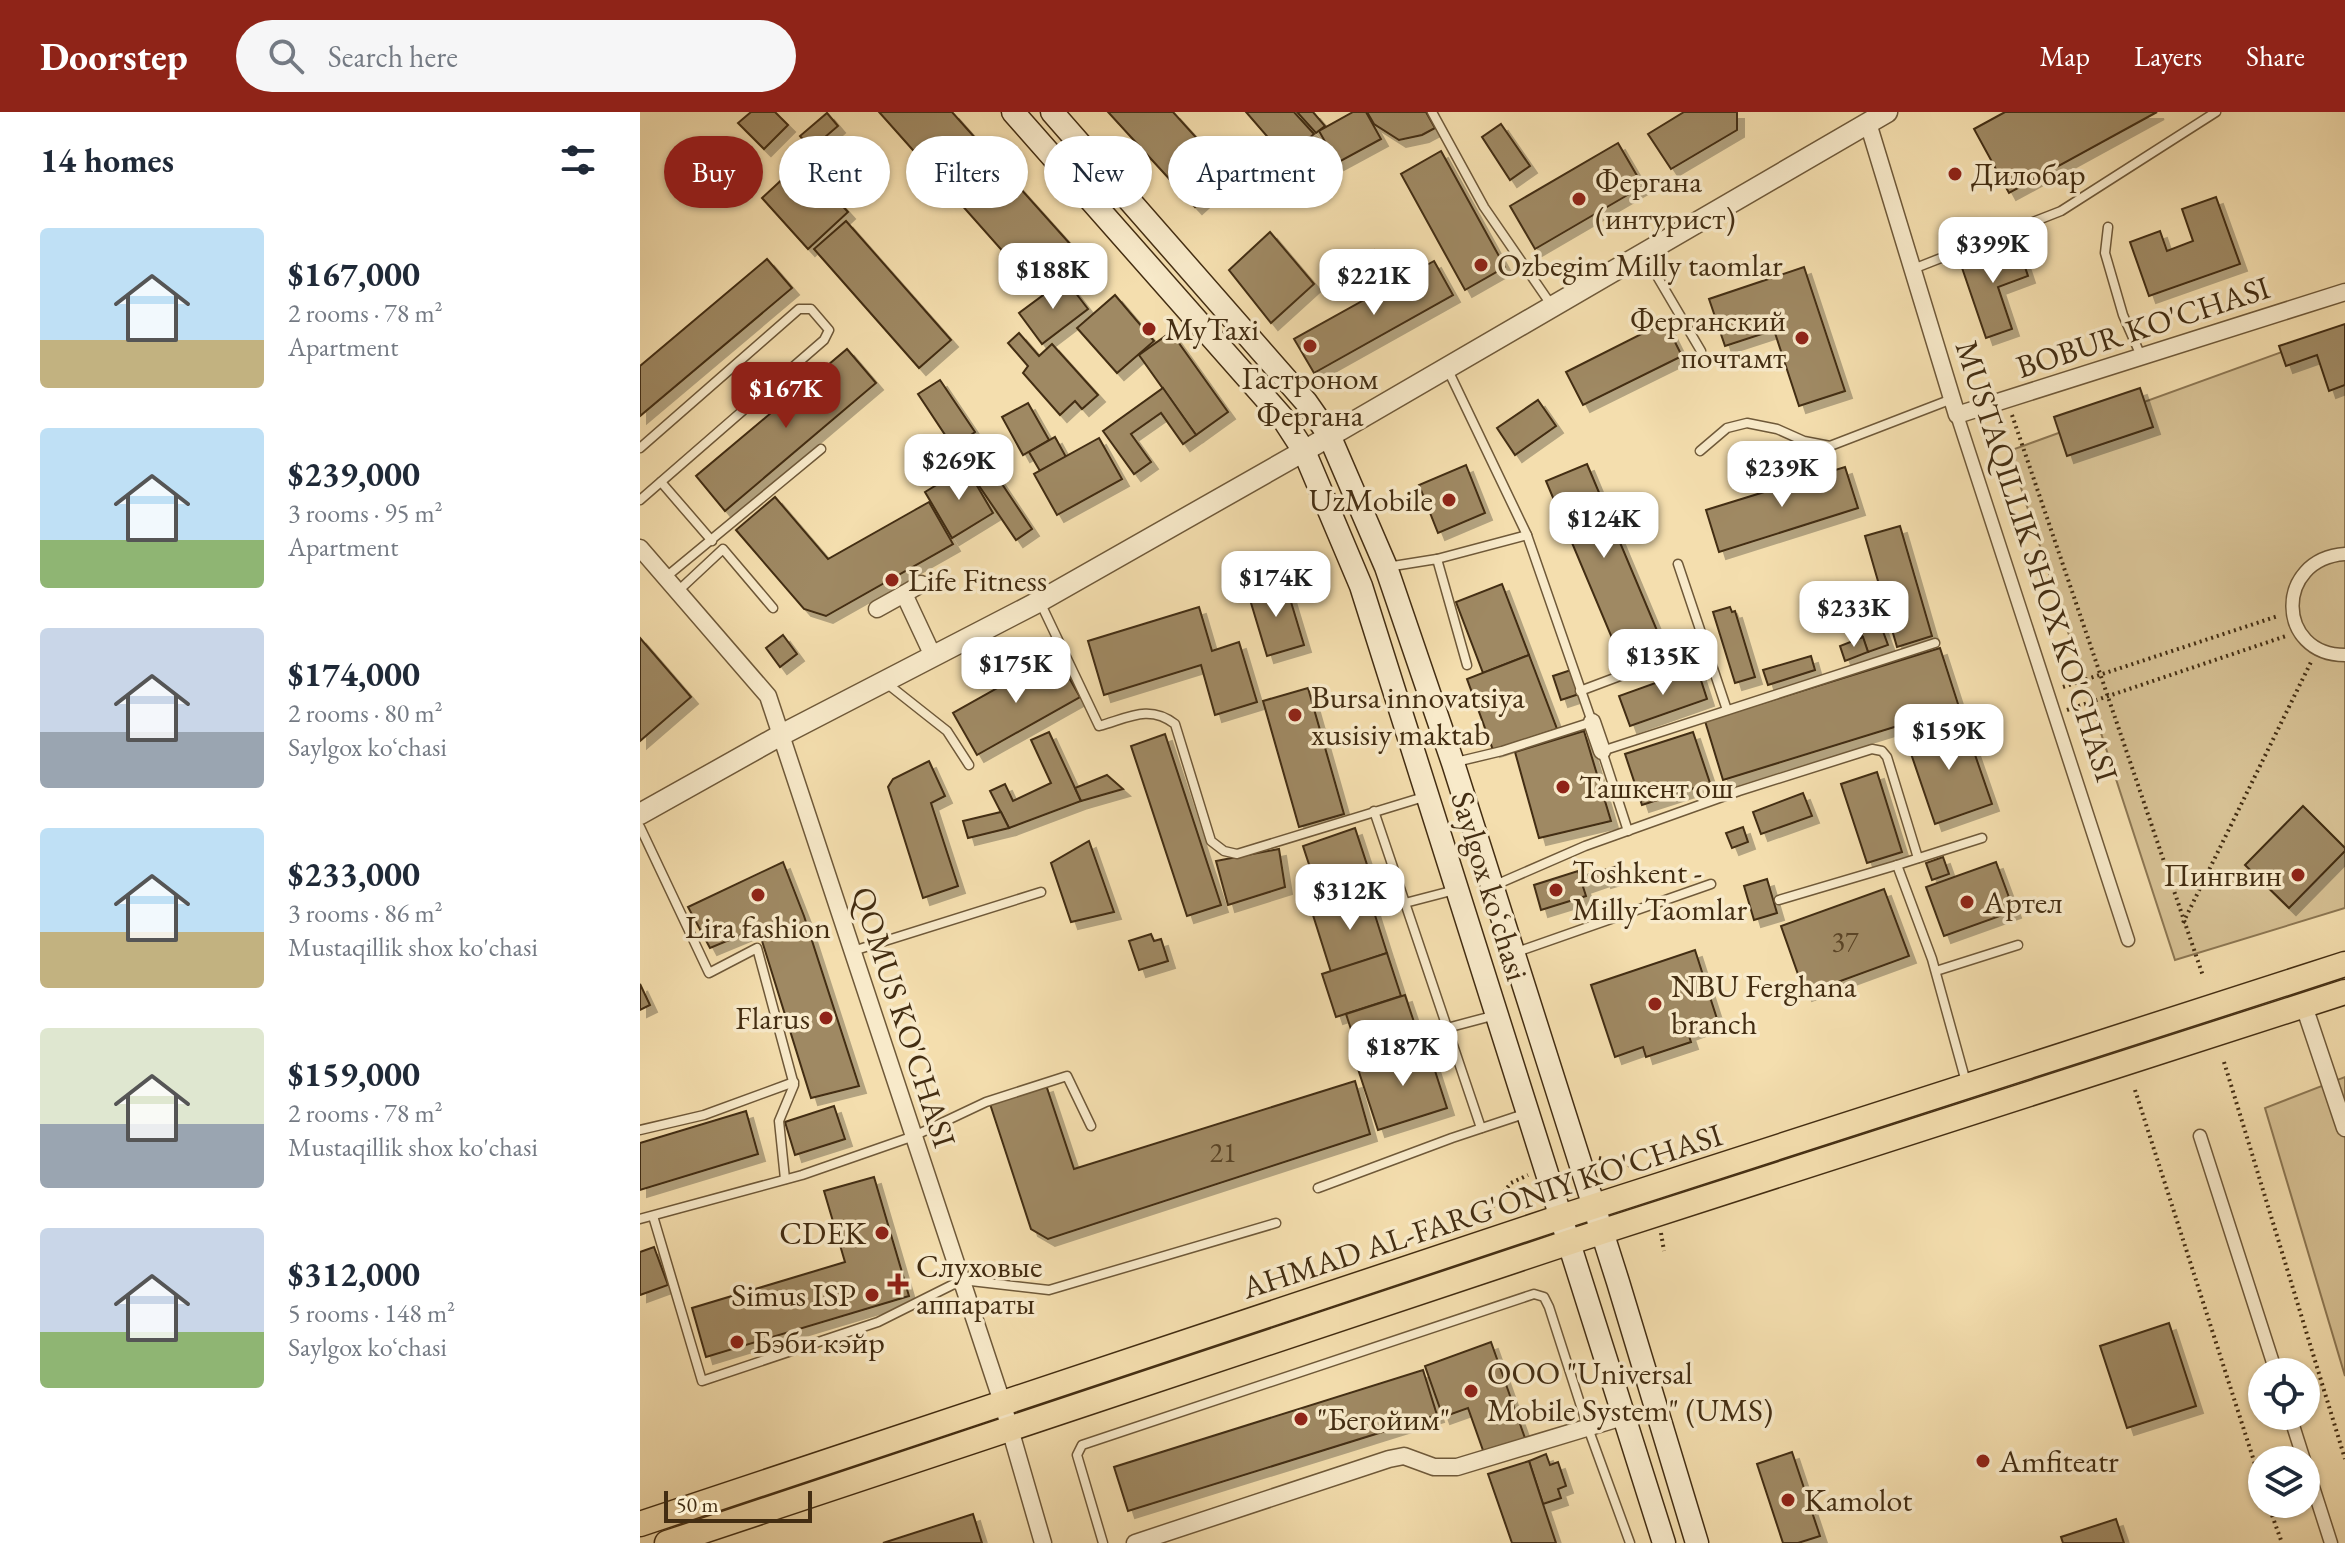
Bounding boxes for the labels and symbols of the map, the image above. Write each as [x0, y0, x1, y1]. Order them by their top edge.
place label: Дилобар [1971, 153, 2086, 195]
place label: Фергана (интурист) [1595, 160, 1736, 239]
marker: Дилобар [1946, 165, 1964, 183]
marker: Фергана (интурист) [1570, 190, 1588, 208]
pin: $399K [1937, 217, 2049, 285]
pin: $188K [997, 243, 1109, 311]
place label: Ozbegim Milly taomlar [1497, 244, 1783, 286]
pin: $221K [1318, 249, 1430, 317]
marker: Ozbegim Milly taomlar [1472, 256, 1490, 274]
street label: BOBUR KO'CHASI [2011, 266, 2275, 388]
place label: Ферганский почтамт [1630, 299, 1786, 378]
place label: MyTaxi [1165, 308, 1259, 350]
marker: MyTaxi [1140, 320, 1158, 338]
marker: Ферганский почтамт [1793, 329, 1811, 347]
street label: MUSTAQILLIK SHOX KO'CHASI [1946, 335, 2128, 787]
marker: Гастроном Фергана [1301, 337, 1319, 355]
place label: Гастроном Фергана [1242, 357, 1378, 436]
pin: $167K [730, 362, 842, 430]
pin: $269K [903, 434, 1015, 502]
pin: $239K [1726, 441, 1838, 509]
place label: UzMobile [1309, 479, 1433, 521]
marker: UzMobile [1440, 491, 1458, 509]
pin: $124K [1548, 492, 1660, 560]
pin: $174K [1220, 551, 1332, 619]
place label: Life Fitness [908, 559, 1047, 601]
marker: Life Fitness [883, 571, 901, 589]
pin: $233K [1798, 581, 1910, 649]
pin: $135K [1607, 629, 1719, 697]
pin: $175K [960, 637, 1072, 705]
place label: Bursa innovatsiya xusisiy maktab [1311, 676, 1525, 755]
pin: $159K [1893, 704, 2005, 772]
marker: Bursa innovatsiya xusisiy maktab [1286, 706, 1304, 724]
place label: Ташкент ош [1579, 766, 1733, 808]
marker: Ташкент ош [1554, 778, 1572, 796]
street label: Saylgox koʻchasi [1441, 786, 1539, 986]
place label: Toshkent - Milly Taomlar [1572, 851, 1747, 930]
place label: Пингвин [2163, 854, 2282, 896]
pin: $312K [1294, 864, 1406, 932]
marker: Пингвин [2289, 866, 2307, 884]
street label: QOMUS KO'CHASI [842, 881, 966, 1153]
marker: Toshkent - Milly Taomlar [1547, 881, 1565, 899]
place label: Артел [1982, 881, 2063, 923]
marker: Lira fashion [749, 886, 767, 904]
marker: Артел [1958, 893, 1976, 911]
place label: Lira fashion [685, 906, 831, 948]
house number: 37 [1832, 923, 1859, 959]
place label: NBU Ferghana branch [1671, 965, 1857, 1044]
marker: NBU Ferghana branch [1646, 995, 1664, 1013]
place label: Flarus [735, 997, 810, 1039]
marker: Flarus [817, 1009, 835, 1027]
pin: $187K [1347, 1020, 1459, 1088]
street label: AHMAD AL-FARG'ONIY KO'CHASI [1236, 1113, 1728, 1309]
house number: 21 [1210, 1134, 1236, 1170]
place label: CDEK [779, 1212, 867, 1254]
marker: CDEK [873, 1224, 891, 1242]
place label: Слуховые аппараты [916, 1245, 1043, 1324]
marker: Слуховые аппараты [887, 1273, 909, 1295]
place label: Simus ISP [731, 1274, 856, 1316]
marker: Simus ISP [863, 1286, 881, 1304]
place label: Бэби кэйр [753, 1321, 885, 1363]
marker: Бэби кэйр [728, 1333, 746, 1351]
place label: ООО "Universal Mobile System" (UMS) [1487, 1352, 1773, 1431]
marker: ООО "Universal Mobile System" (UMS) [1462, 1382, 1480, 1400]
place label: "Бегойим" [1317, 1398, 1450, 1440]
marker: "Бегойим" [1292, 1410, 1310, 1428]
place label: Amfiteatr [1998, 1440, 2119, 1482]
marker: Amfiteatr [1974, 1452, 1992, 1470]
place label: Kamolot [1804, 1479, 1912, 1521]
scale bar [664, 1487, 812, 1523]
marker: Kamolot [1779, 1491, 1797, 1509]

